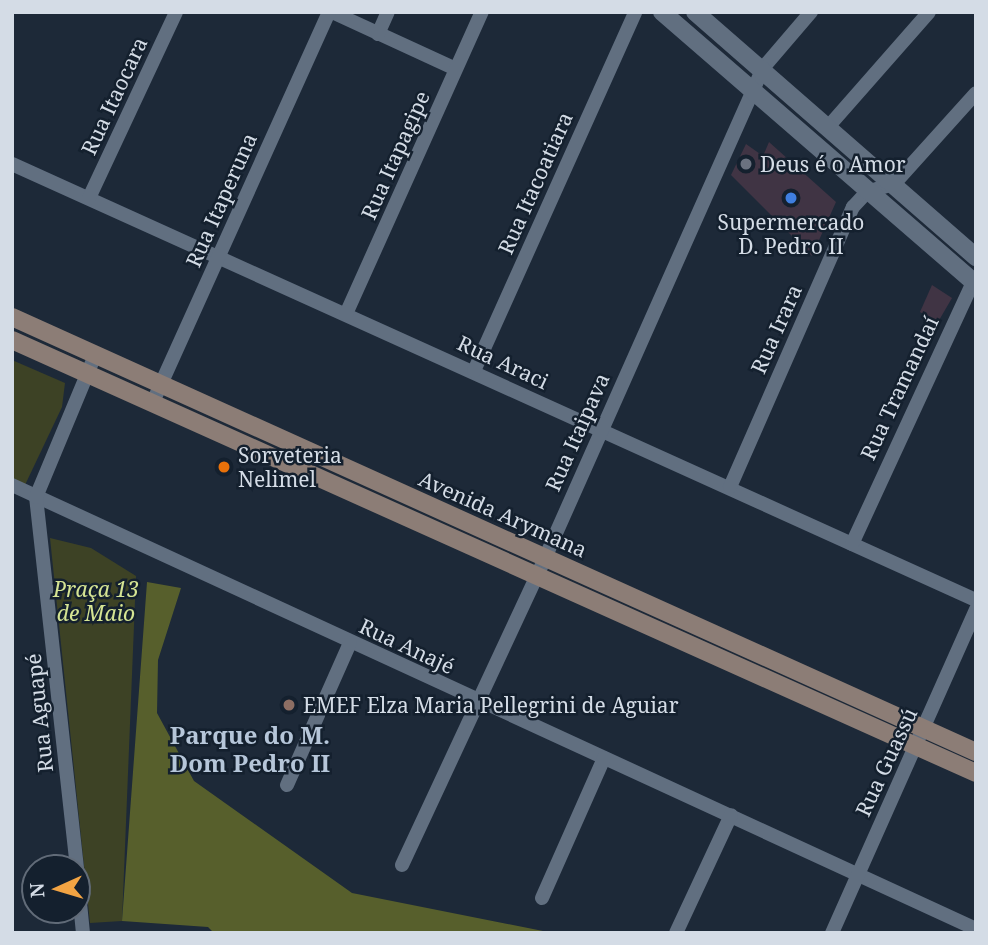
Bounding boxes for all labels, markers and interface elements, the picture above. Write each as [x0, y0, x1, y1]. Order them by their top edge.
street label: Rua Itaocara [76, 33, 152, 159]
street label: Rua Itapagipe [355, 87, 435, 223]
street label: Rua Itacoatiara [492, 108, 578, 258]
street label: Rua Itaperuna [180, 129, 262, 271]
place label: Deus é o Amor [760, 151, 906, 177]
marker: Deus é o Amor [738, 156, 754, 172]
marker: Supermercado D. Pedro II [783, 190, 799, 206]
place label: Supermercado D. Pedro II [718, 209, 864, 259]
street label: Rua Irara [745, 281, 807, 377]
street label: Rua Tramandaí [855, 312, 943, 464]
street label: Rua Araci [453, 330, 553, 394]
street label: Rua Itaipava [540, 369, 614, 495]
place label: Sorveteria Nelimel [238, 442, 342, 492]
marker: Sorveteria Nelimel [216, 459, 232, 475]
street label: Avenida Arymana [415, 466, 591, 562]
park label: Praça 13 de Maio [53, 576, 139, 626]
street label: Rua Anajé [355, 613, 459, 679]
street label: Rua Aguapé [20, 652, 58, 774]
place label: EMEF Elza Maria Pellegrini de Aguiar [303, 692, 679, 718]
marker: EMEF Elza Maria Pellegrini de Aguiar [281, 697, 297, 713]
street label: Rua Guassú [850, 704, 922, 820]
district label: Parque do M. Dom Pedro II [170, 721, 330, 777]
north arrow [21, 854, 91, 924]
text: N [24, 882, 51, 899]

